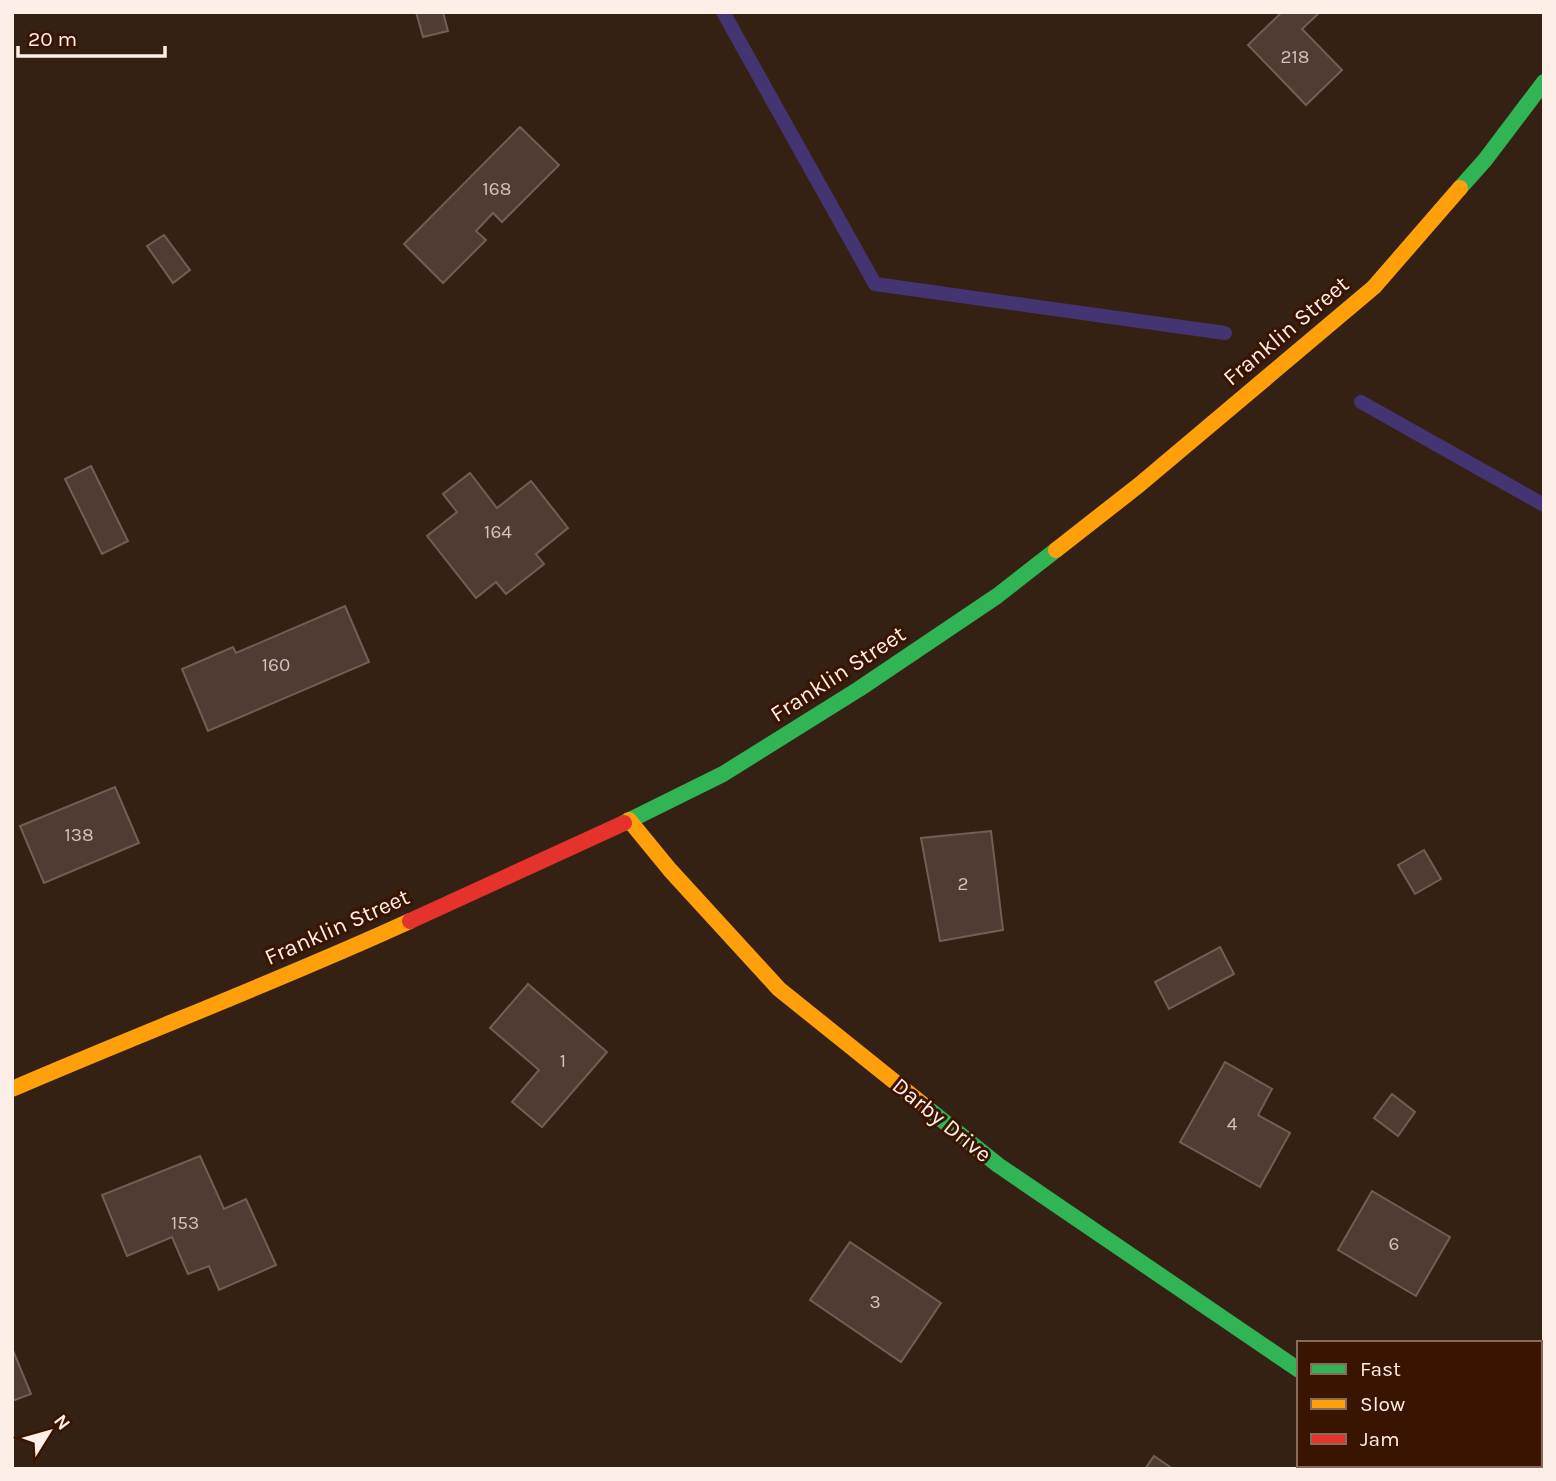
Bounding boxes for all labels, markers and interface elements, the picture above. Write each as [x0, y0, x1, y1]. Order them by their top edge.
scale bar [18, 14, 164, 58]
text: 20 m [28, 27, 77, 51]
house number: 218 [1281, 46, 1309, 68]
house number: 168 [483, 178, 511, 200]
street label: Franklin Street [1218, 270, 1355, 391]
house number: 164 [484, 521, 512, 543]
street label: Franklin Street [765, 620, 911, 728]
house number: 160 [262, 654, 290, 676]
house number: 138 [64, 824, 94, 846]
house number: 2 [957, 873, 969, 895]
street label: Franklin Street [260, 883, 414, 971]
house number: 1 [560, 1050, 566, 1072]
street label: Darby Drive [887, 1072, 997, 1168]
house number: 4 [1227, 1113, 1238, 1135]
house number: 153 [171, 1212, 199, 1234]
house number: 6 [1389, 1233, 1399, 1255]
house number: 3 [869, 1291, 881, 1313]
legend [1297, 1341, 1542, 1467]
text: Fast [1360, 1357, 1401, 1381]
text: Slow [1360, 1392, 1405, 1416]
north arrow [14, 1397, 84, 1467]
text: N [49, 1410, 75, 1434]
text: Jam [1360, 1427, 1400, 1451]

